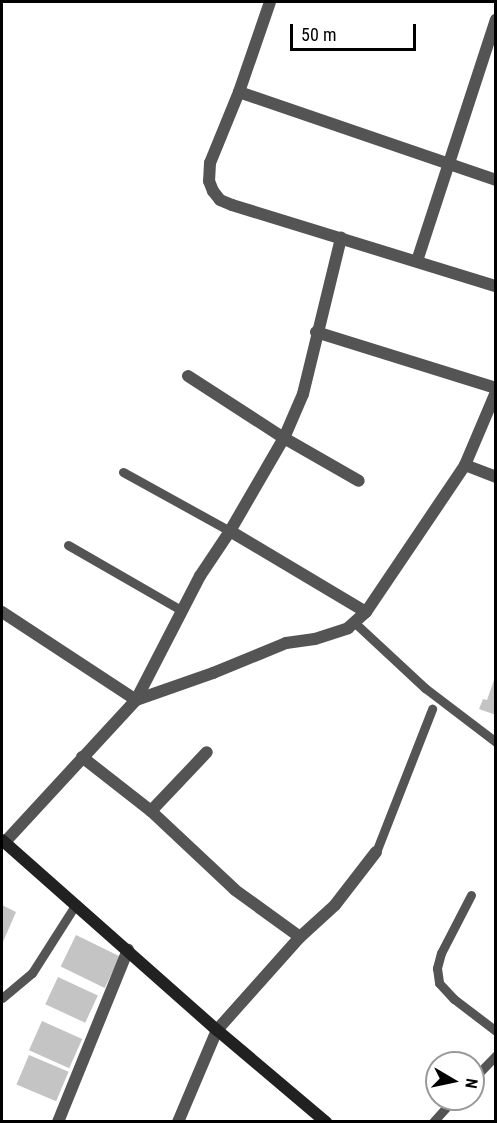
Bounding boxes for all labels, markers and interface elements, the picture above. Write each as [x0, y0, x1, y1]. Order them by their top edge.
scale bar [293, 12, 419, 50]
text: 50 m [301, 24, 336, 45]
north arrow [425, 1051, 485, 1111]
text: N [461, 1077, 481, 1090]

